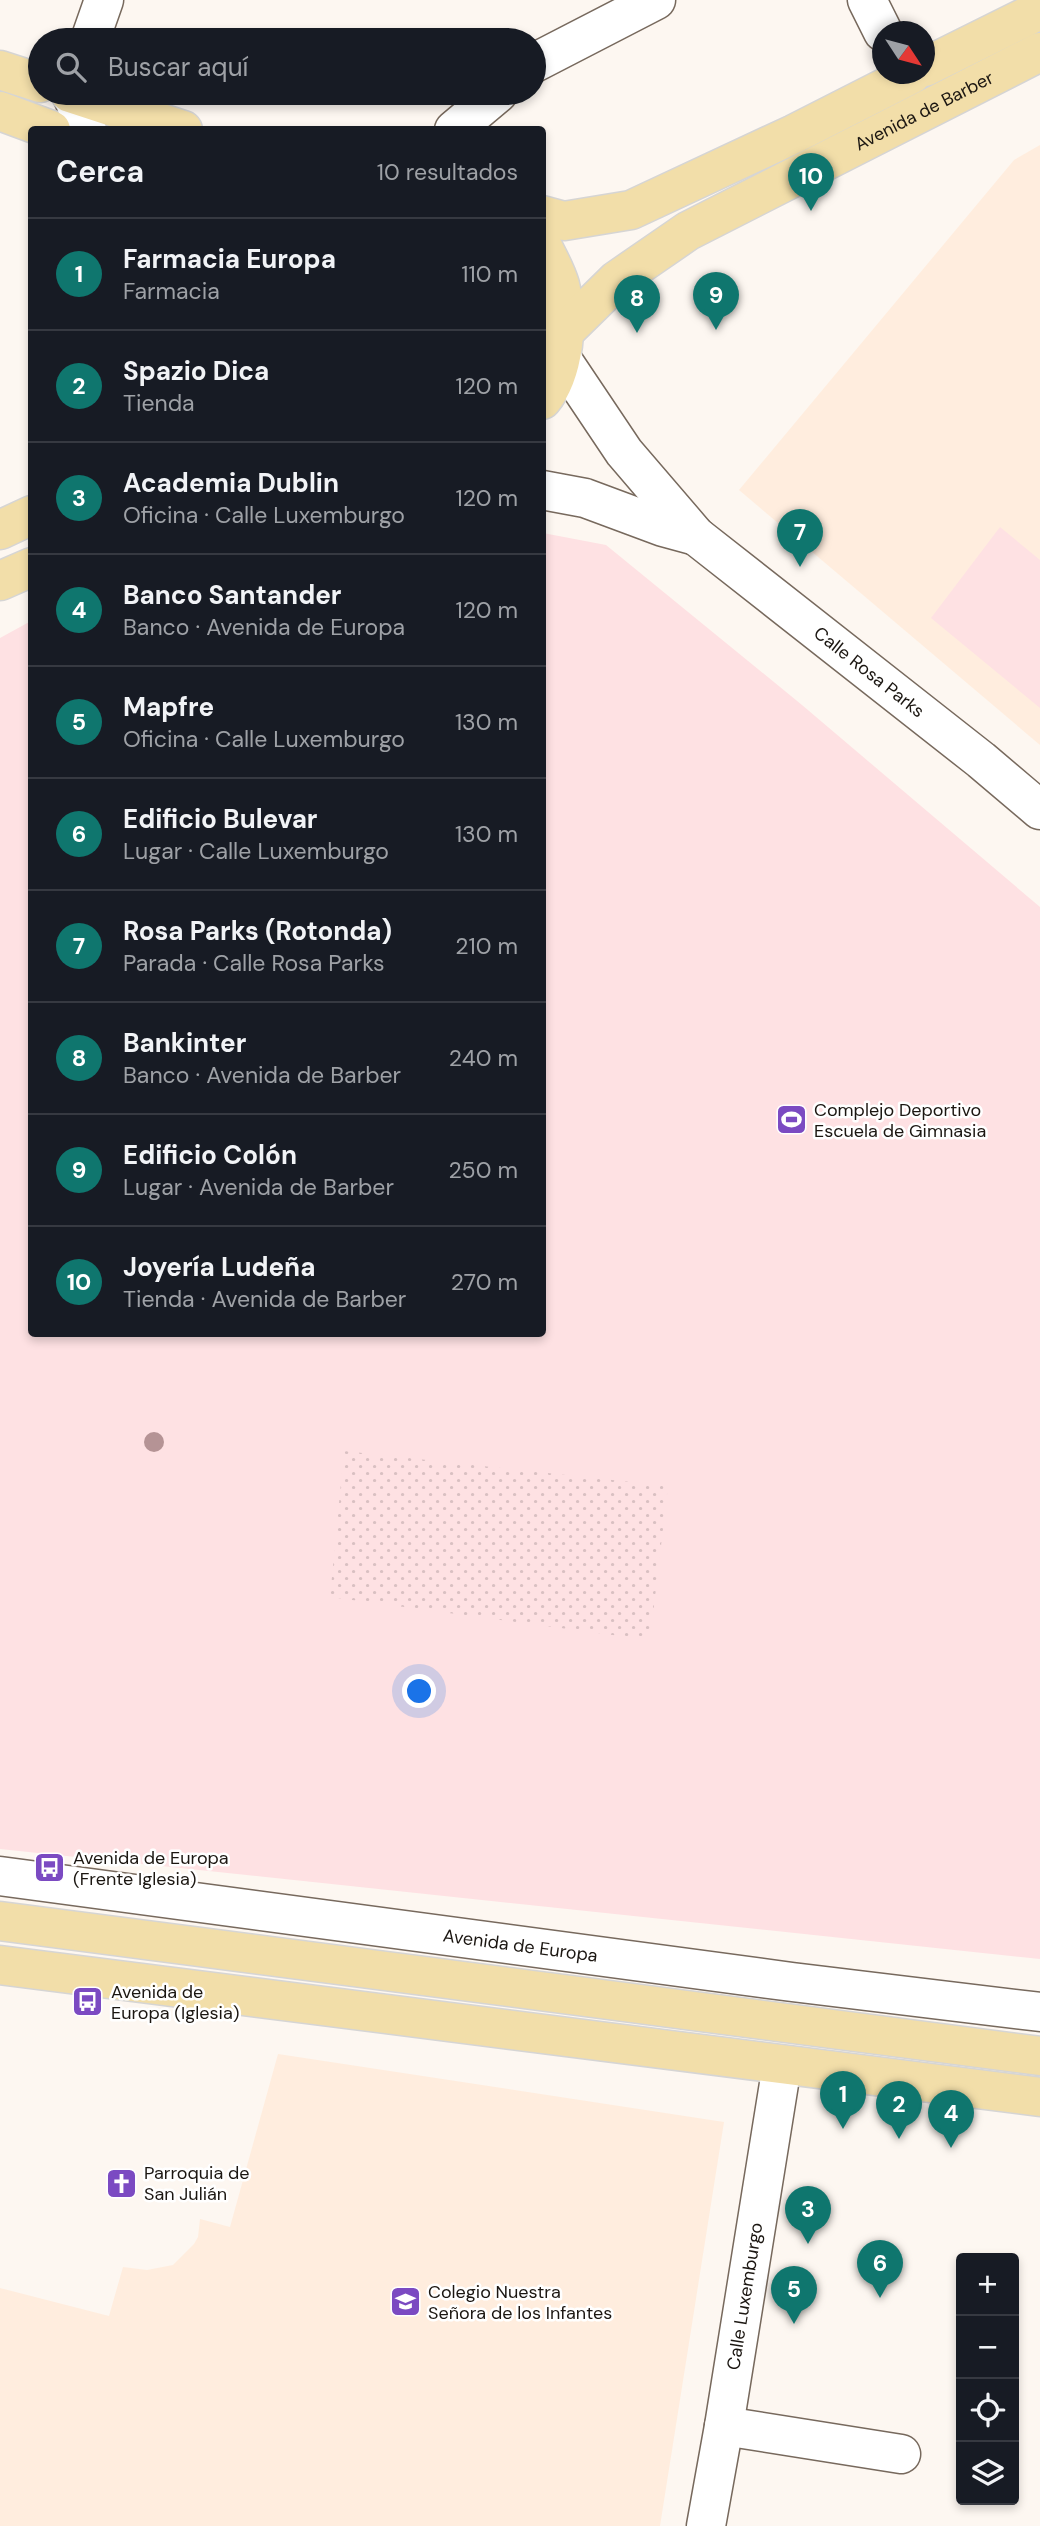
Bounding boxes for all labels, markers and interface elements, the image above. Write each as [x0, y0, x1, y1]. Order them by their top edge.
north arrow [872, 21, 935, 84]
search box [28, 28, 546, 105]
icon: search [52, 48, 90, 86]
text: Buscar aquí [108, 50, 248, 84]
street label: Avenida de Barber [851, 65, 998, 156]
text: Cerca [56, 152, 144, 191]
pin: 10 [788, 153, 834, 211]
text: 10 resultados [377, 157, 518, 187]
text: Farmacia Europa [123, 242, 336, 276]
text: 1 [75, 259, 83, 289]
text: 110 m [461, 259, 518, 289]
pin: 9 [693, 272, 739, 330]
pin: 8 [614, 275, 660, 333]
text: Farmacia [123, 276, 220, 306]
text: Spazio Dica [123, 354, 269, 388]
text: 2 [72, 371, 86, 401]
text: 120 m [455, 371, 518, 401]
text: Tienda [123, 388, 195, 418]
text: Academia Dublin [123, 466, 339, 500]
text: 3 [72, 483, 86, 513]
text: 120 m [455, 483, 518, 513]
text: Oficina · Calle Luxemburgo [123, 500, 405, 530]
pin: 7 [777, 509, 823, 567]
text: Banco Santander [123, 578, 341, 612]
text: 4 [72, 595, 86, 625]
text: 120 m [455, 595, 518, 625]
text: Banco · Avenida de Europa [123, 612, 405, 642]
street label: Calle Rosa Parks [809, 621, 929, 723]
text: Mapfre [123, 690, 214, 724]
text: 5 [72, 707, 86, 737]
text: 130 m [455, 707, 518, 737]
text: Oficina · Calle Luxemburgo [123, 724, 405, 754]
text: Edificio Bulevar [123, 802, 318, 836]
text: 6 [72, 819, 86, 849]
text: 130 m [455, 819, 518, 849]
text: Lugar · Calle Luxemburgo [123, 836, 389, 866]
text: Rosa Parks (Rotonda) [123, 914, 392, 948]
text: 7 [73, 931, 85, 961]
text: 210 m [455, 931, 518, 961]
text: Parada · Calle Rosa Parks [123, 948, 385, 978]
text: Bankinter [123, 1026, 246, 1060]
text: 8 [72, 1043, 86, 1073]
text: 240 m [449, 1043, 518, 1073]
text: Banco · Avenida de Barber [123, 1060, 401, 1090]
place label: Complejo Deportivo Escuela de Gimnasia [814, 1098, 986, 1143]
sports icon: Complejo Deportivo Escuela de Gimnasia [774, 1103, 808, 1137]
text: Edificio Colón [123, 1138, 297, 1172]
text: 9 [72, 1155, 86, 1185]
text: 250 m [448, 1155, 518, 1185]
text: Lugar · Avenida de Barber [123, 1172, 394, 1202]
text: Joyería Ludeña [123, 1250, 315, 1284]
text: 10 [67, 1267, 91, 1297]
text: 270 m [451, 1267, 518, 1297]
text: Tienda · Avenida de Barber [123, 1284, 406, 1314]
your location [402, 1674, 436, 1708]
place label: Avenida de Europa (Frente Iglesia) [73, 1846, 229, 1891]
bus stop icon: Avenida de Europa (Frente Iglesia) [33, 1851, 67, 1885]
street label: Avenida de Europa [442, 1923, 599, 1968]
place label: Avenida de Europa (Iglesia) [111, 1980, 239, 2025]
bus stop icon: Avenida de Europa (Iglesia) [71, 1985, 105, 2019]
pin: 1 [820, 2071, 866, 2129]
pin: 2 [876, 2081, 922, 2139]
pin: 4 [928, 2090, 974, 2148]
place label: Parroquia de San Julián [144, 2161, 249, 2206]
church icon: Parroquia de San Julián [104, 2166, 138, 2200]
pin: 3 [785, 2186, 831, 2244]
street label: Calle Luxemburgo [721, 2221, 768, 2372]
pin: 6 [857, 2240, 903, 2298]
map controls [956, 2253, 1019, 2505]
button: + [956, 2253, 1019, 2316]
pin: 5 [771, 2266, 817, 2324]
place label: Colegio Nuestra Señora de los Infantes [428, 2280, 612, 2325]
school or university icon: Colegio Nuestra Señora de los Infantes [388, 2285, 422, 2319]
button: − [956, 2316, 1019, 2379]
button: locate [956, 2379, 1019, 2442]
button: layers [956, 2442, 1019, 2505]

